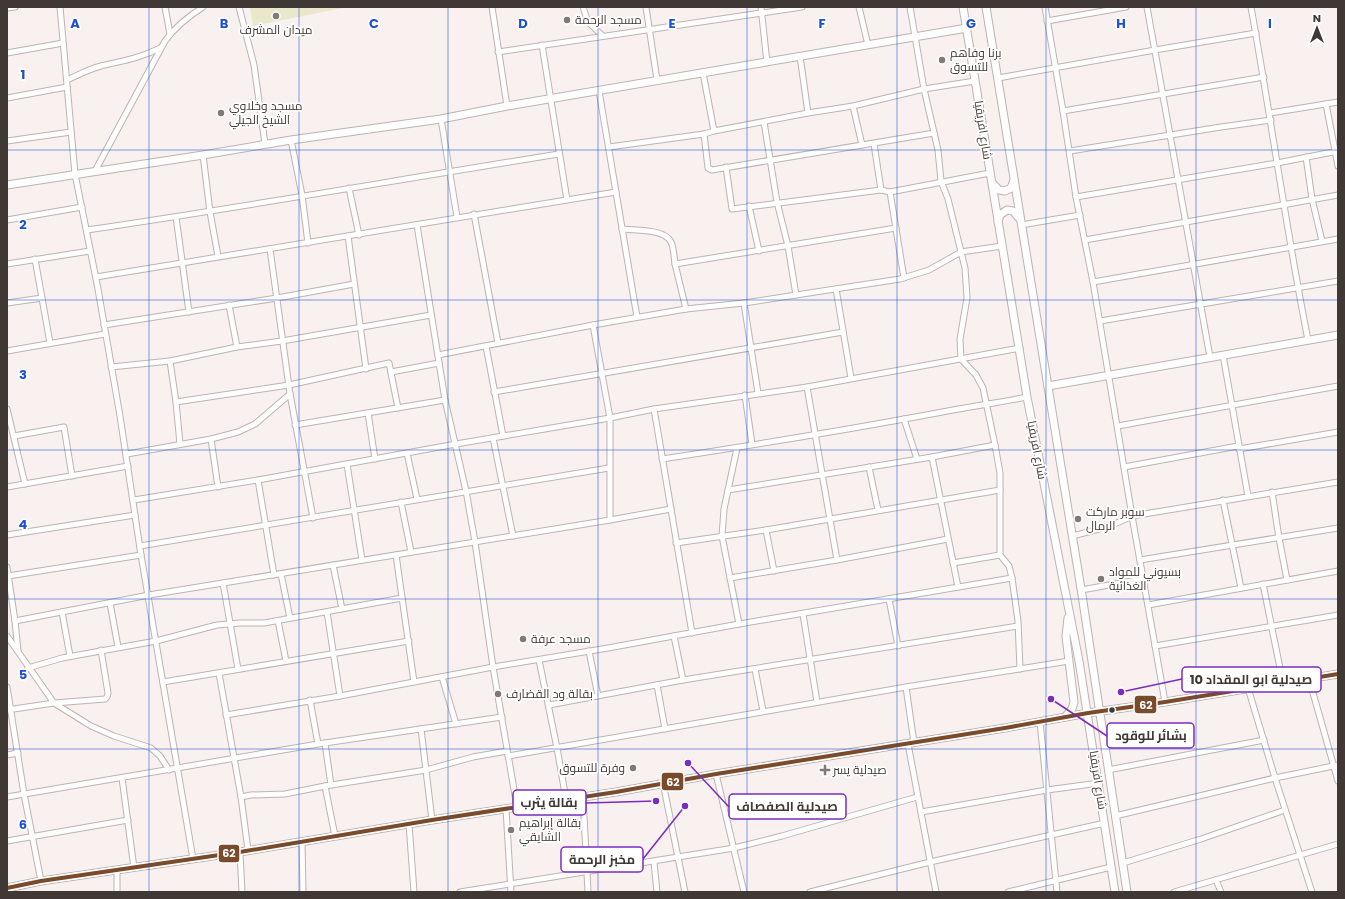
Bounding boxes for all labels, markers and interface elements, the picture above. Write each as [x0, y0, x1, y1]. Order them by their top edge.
north arrow [1297, 8, 1337, 48]
text: N [1313, 10, 1321, 26]
marker: ميدان المشرف [271, 11, 281, 21]
place label: مسجد الرحمة [575, 11, 642, 28]
text: A [70, 14, 80, 33]
text: B [220, 14, 229, 33]
text: C [369, 14, 379, 33]
text: D [518, 14, 528, 33]
text: E [668, 14, 676, 33]
text: F [818, 14, 826, 33]
text: G [966, 14, 976, 33]
text: H [1116, 14, 1126, 33]
text: I [1268, 14, 1272, 33]
marker: مسجد الرحمة [562, 15, 572, 25]
place label: ميدان المشرف [240, 21, 312, 38]
place label: برنا وفاهم للتسوق [950, 44, 1002, 75]
marker: برنا وفاهم للتسوق [937, 55, 947, 65]
text: 1 [21, 65, 25, 84]
place label: مسجد وخلاوي الشيخ الجيلي [229, 97, 302, 130]
street label: شارع افريقيا [970, 99, 997, 161]
marker: مسجد وخلاوي الشيخ الجيلي [216, 108, 226, 118]
text: 2 [19, 215, 27, 234]
text: 3 [19, 365, 27, 384]
street label: شارع افريقيا [1023, 419, 1052, 481]
place label: سوبر ماركت الرمال [1086, 503, 1145, 534]
marker: سوبر ماركت الرمال [1073, 514, 1083, 524]
text: 4 [19, 515, 28, 534]
place label: بسيوني للمواد الغذائية [1109, 563, 1181, 594]
marker: بسيوني للمواد الغذائية [1096, 574, 1106, 584]
place label: مسجد عرفة [531, 630, 591, 647]
marker: مسجد عرفة [518, 634, 528, 644]
text: 5 [19, 665, 27, 684]
callout: صيدلية ابو المقداد 10 [1182, 667, 1321, 692]
text: صيدلية ابو المقداد 10 [1190, 670, 1312, 689]
place label: بقالة ود القضارف [506, 685, 593, 702]
marker: بقالة ود القضارف [493, 689, 503, 699]
line badge: 62 [1134, 695, 1157, 714]
text: 62 [1139, 697, 1153, 713]
unlabelled marker [1107, 705, 1117, 715]
callout: بشائر للوقود [1107, 723, 1194, 748]
text: بشائر للوقود [1115, 726, 1187, 745]
street label: شارع افريقيا [1085, 749, 1112, 811]
place label: وفرة للتسوق [559, 759, 625, 776]
place label: صيدلية يسر [832, 761, 887, 778]
marker: وفرة للتسوق [628, 763, 638, 773]
marker: صيدلية يسر [820, 765, 830, 775]
line badge: 62 [661, 772, 684, 791]
text: 62 [666, 774, 680, 790]
callout: بقالة يثرب [513, 790, 586, 815]
text: بقالة يثرب [520, 793, 578, 812]
callout: صيدلية الصفصاف [729, 794, 846, 819]
text: صيدلية الصفصاف [736, 797, 838, 816]
place label: بقالة إبراهيم الشايقي [519, 814, 581, 847]
text: 6 [19, 815, 27, 834]
marker: بقالة إبراهيم الشايقي [506, 825, 516, 835]
line badge: 62 [218, 844, 240, 863]
text: 62 [222, 845, 236, 861]
callout: مخبز الرحمة [561, 847, 643, 872]
text: مخبز الرحمة [569, 850, 635, 869]

